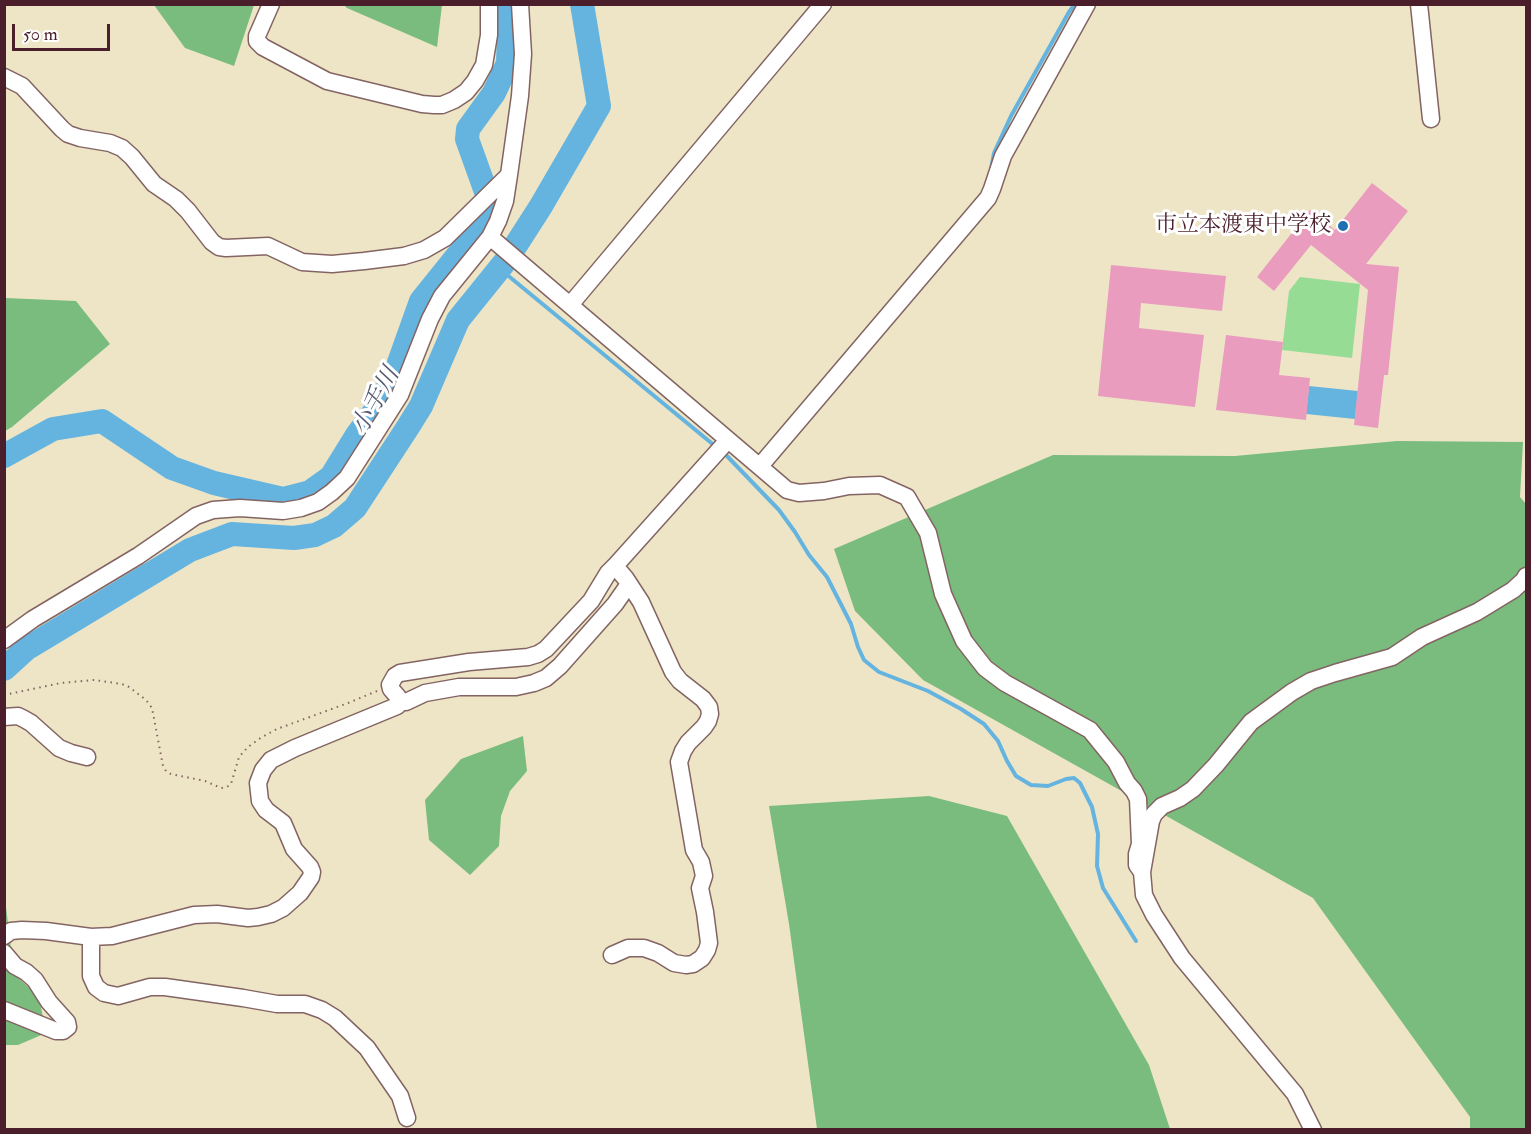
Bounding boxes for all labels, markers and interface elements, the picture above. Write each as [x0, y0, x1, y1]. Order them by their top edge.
scale bar [15, 12, 112, 50]
text: 50 m [23, 23, 58, 46]
place label: 市立本渡東中学校 [1155, 213, 1331, 239]
marker: 市立本渡東中学校 [1336, 219, 1350, 233]
water label: 小手川 [347, 364, 407, 440]

